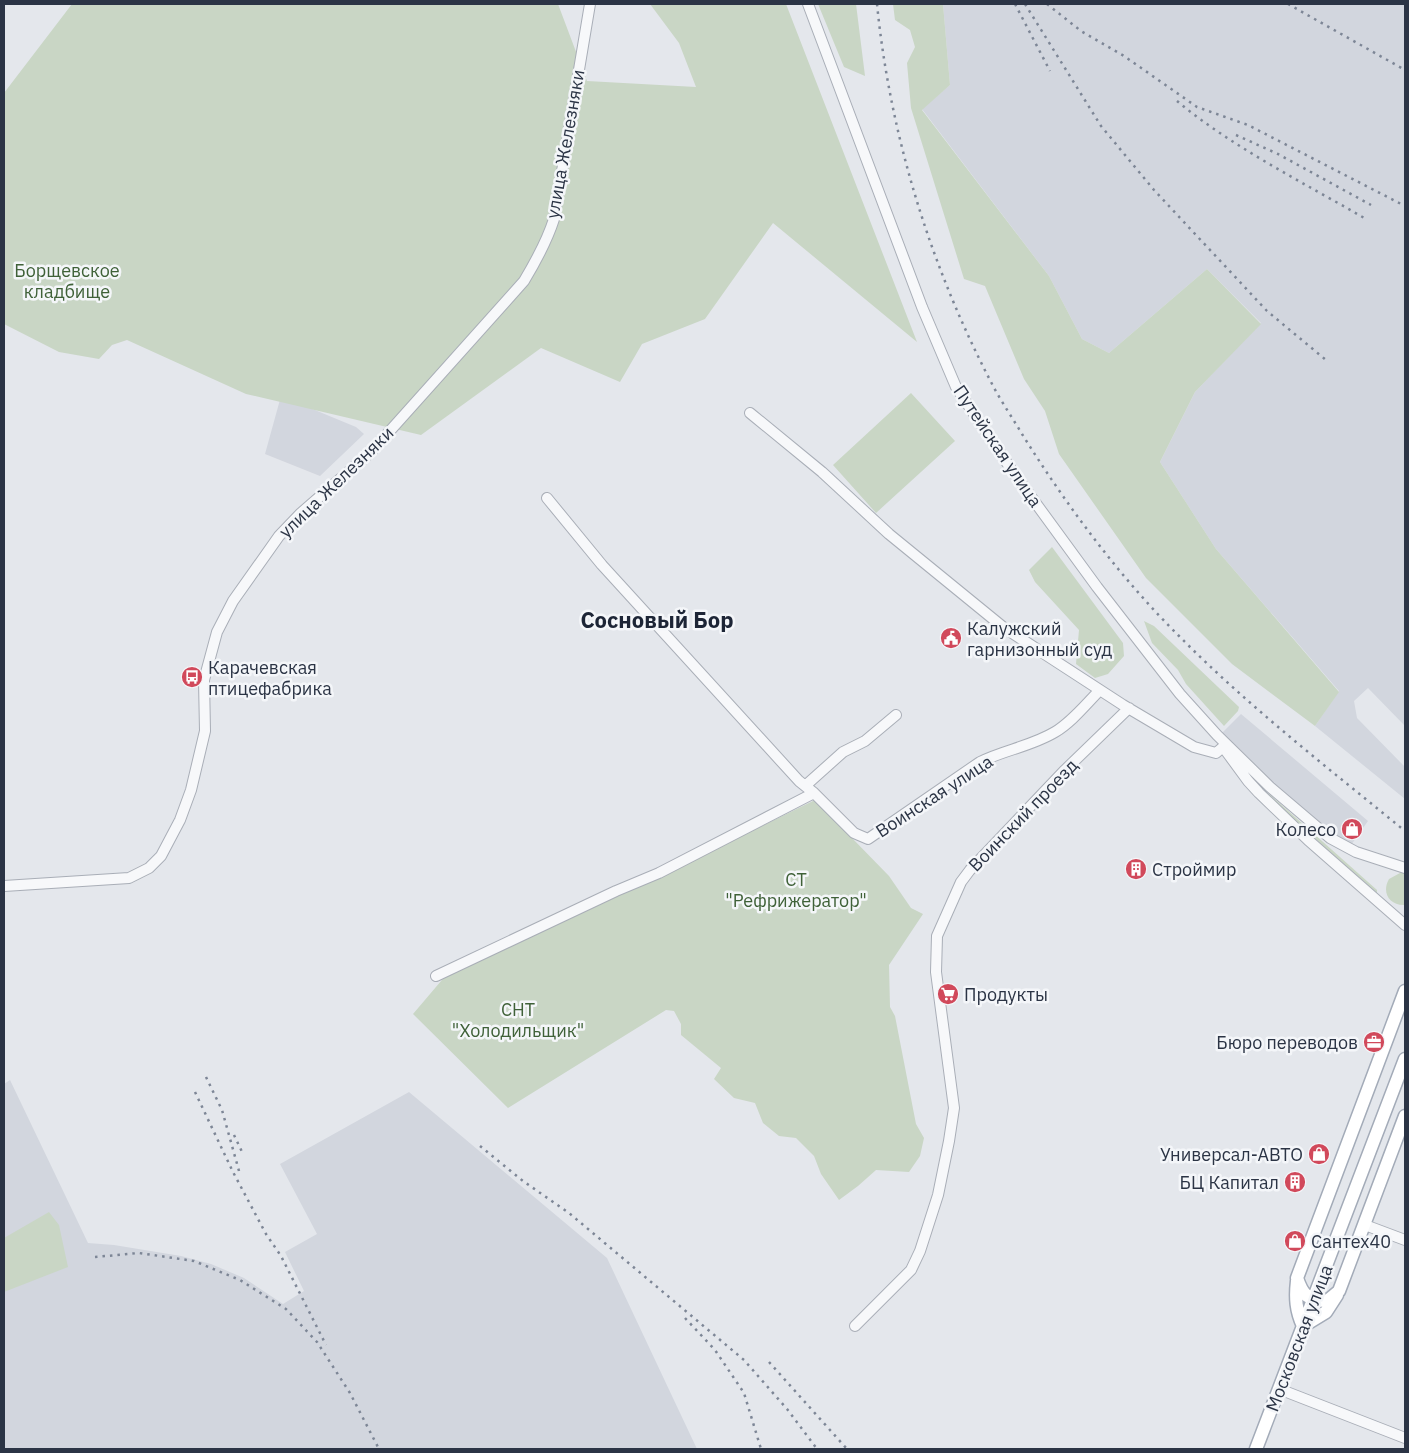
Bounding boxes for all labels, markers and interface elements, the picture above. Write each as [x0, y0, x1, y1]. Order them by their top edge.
street label: улица Железняки [541, 68, 589, 220]
park label: Борщевское кладбище [14, 259, 120, 303]
street label: Путейская улица [949, 381, 1048, 512]
street label: улица Железняки [274, 421, 398, 543]
district label: Сосновый Бор [580, 605, 734, 634]
place label: Калужский гарнизонный суд [967, 617, 1113, 661]
public building icon: Калужский гарнизонный суд [939, 626, 963, 650]
place label: Карачевская птицефабрика [208, 656, 332, 700]
bus stop icon: Карачевская птицефабрика [180, 665, 204, 689]
street label: Воинская улица [871, 749, 997, 842]
street label: Воинский проезд [963, 754, 1083, 876]
shop icon: Колесо [1340, 817, 1364, 841]
place label: Колесо [1275, 818, 1336, 841]
building icon: Строймир [1124, 857, 1148, 881]
place label: Строймир [1152, 858, 1236, 881]
park label: СТ "Рефрижератор" [725, 868, 867, 912]
supermarket icon: Продукты [936, 982, 960, 1006]
place label: Продукты [964, 983, 1048, 1006]
park label: СНТ "Холодильщик" [452, 998, 584, 1042]
office icon: Бюро переводов [1362, 1030, 1386, 1054]
place label: Бюро переводов [1216, 1031, 1358, 1054]
shop icon: Универсал-АВТО [1307, 1142, 1331, 1166]
place label: Универсал-АВТО [1160, 1143, 1303, 1166]
building icon: БЦ Капитал [1283, 1170, 1307, 1194]
place label: БЦ Капитал [1180, 1171, 1279, 1194]
shop icon: Сантех40 [1283, 1229, 1307, 1253]
place label: Сантех40 [1311, 1230, 1391, 1253]
street label: Московская улица [1260, 1261, 1338, 1415]

